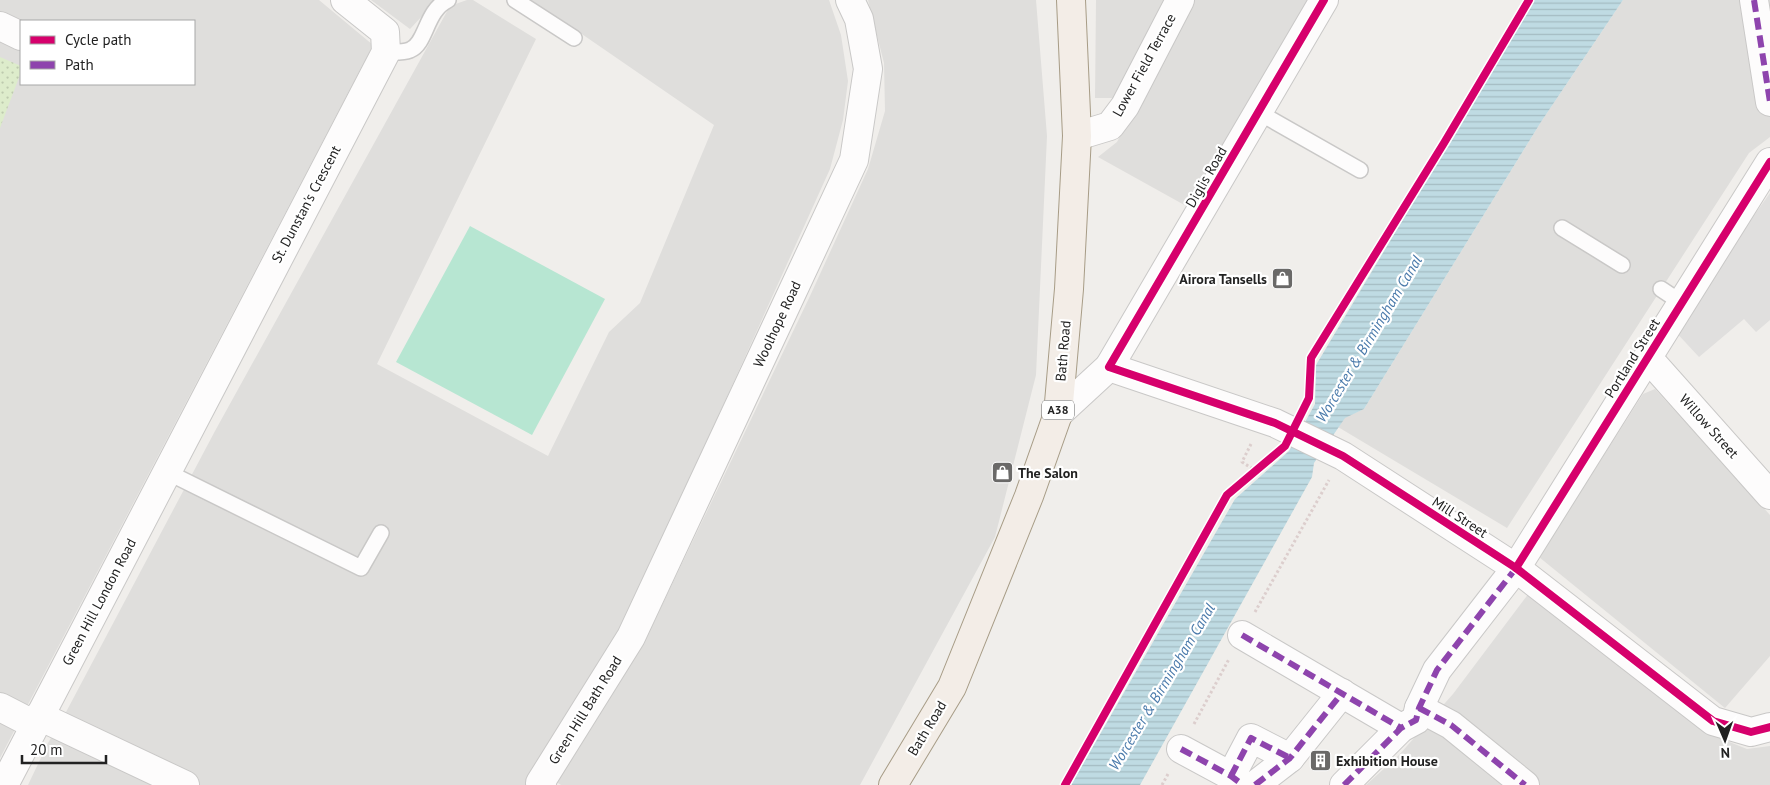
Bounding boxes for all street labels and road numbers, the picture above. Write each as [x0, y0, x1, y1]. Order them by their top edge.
street label: Lower Field Terrace [1108, 10, 1180, 120]
street label: St. Dunstan's Crescent [267, 142, 345, 266]
street label: Diglis Road [1181, 143, 1231, 211]
street label: Woolhope Road [749, 278, 805, 370]
street label: Portland Street [1600, 315, 1664, 401]
street label: Bath Road [1051, 320, 1075, 382]
street label: Willow Street [1675, 390, 1743, 462]
road number: A38 [1042, 400, 1074, 420]
street label: Mill Street [1429, 492, 1491, 542]
street label: Green Hill London Road [58, 535, 140, 669]
street label: Green Hill Bath Road [544, 652, 626, 768]
street label: Bath Road [904, 697, 950, 759]

